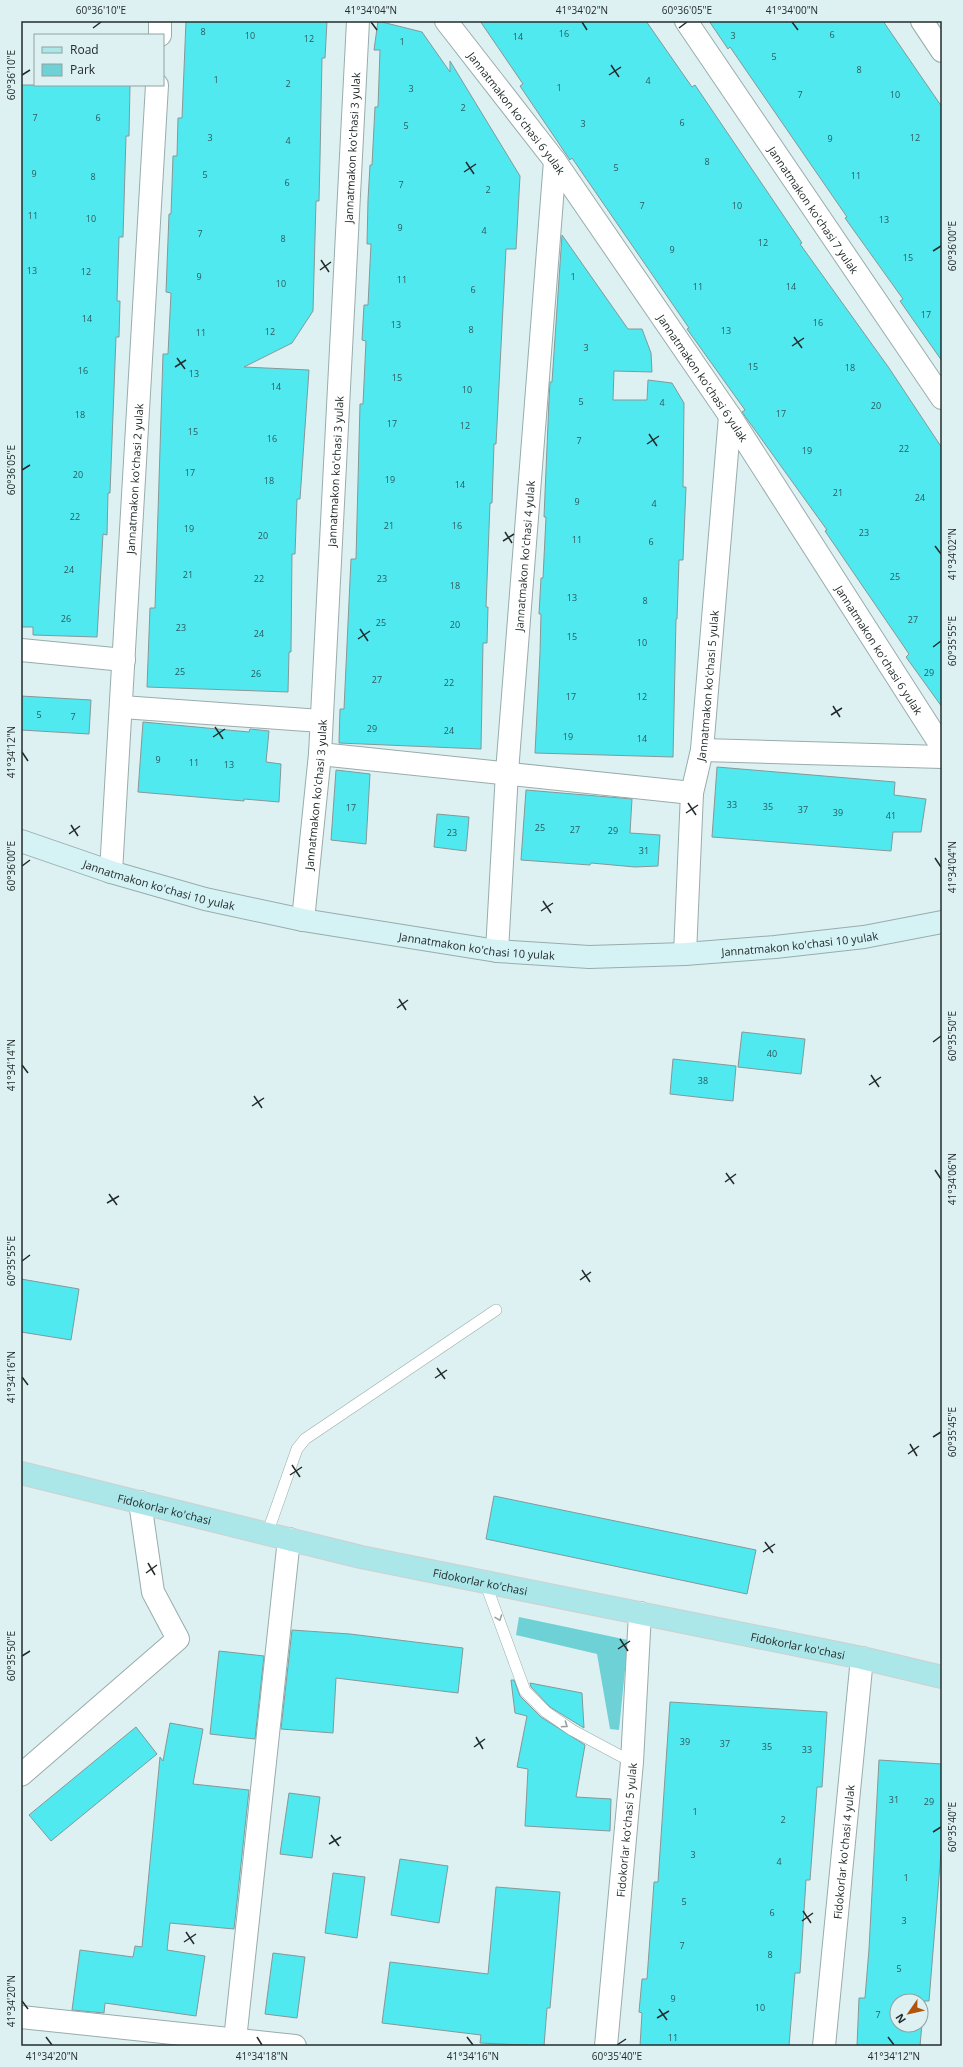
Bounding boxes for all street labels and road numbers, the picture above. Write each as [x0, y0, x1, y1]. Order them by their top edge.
street label: Jannatmakon ko'chasi 6 yulak [464, 48, 569, 177]
street label: Jannatmakon ko'chasi 3 yulak [340, 72, 363, 224]
street label: Jannatmakon ko'chasi 7 yulak [765, 142, 863, 276]
street label: Jannatmakon ko'chasi 6 yulak [654, 310, 752, 444]
street label: Jannatmakon ko'chasi 3 yulak [323, 395, 346, 548]
street label: Jannatmakon ko'chasi 2 yulak [122, 403, 146, 555]
street label: Jannatmakon ko'chasi 4 yulak [511, 480, 537, 633]
street label: Jannatmakon ko'chasi 6 yulak [832, 581, 927, 717]
street label: Jannatmakon ko'chasi 5 yulak [692, 609, 721, 763]
street label: Jannatmakon ko'chasi 3 yulak [301, 719, 329, 871]
street label: Jannatmakon ko'chasi 10 yulak [80, 855, 237, 913]
street label: Jannatmakon ko'chasi 10 yulak [720, 927, 879, 959]
street label: Jannatmakon ko'chasi 10 yulak [397, 928, 556, 962]
street label: Fidokorlar ko'chasi [116, 1490, 213, 1527]
street label: Fidokorlar ko'chasi [432, 1564, 529, 1598]
street label: Fidokorlar ko'chasi [749, 1628, 847, 1662]
street label: Fidokorlar ko'chasi 5 yulak [612, 1762, 639, 1898]
street label: Fidokorlar ko'chasi 4 yulak [829, 1784, 857, 1920]

